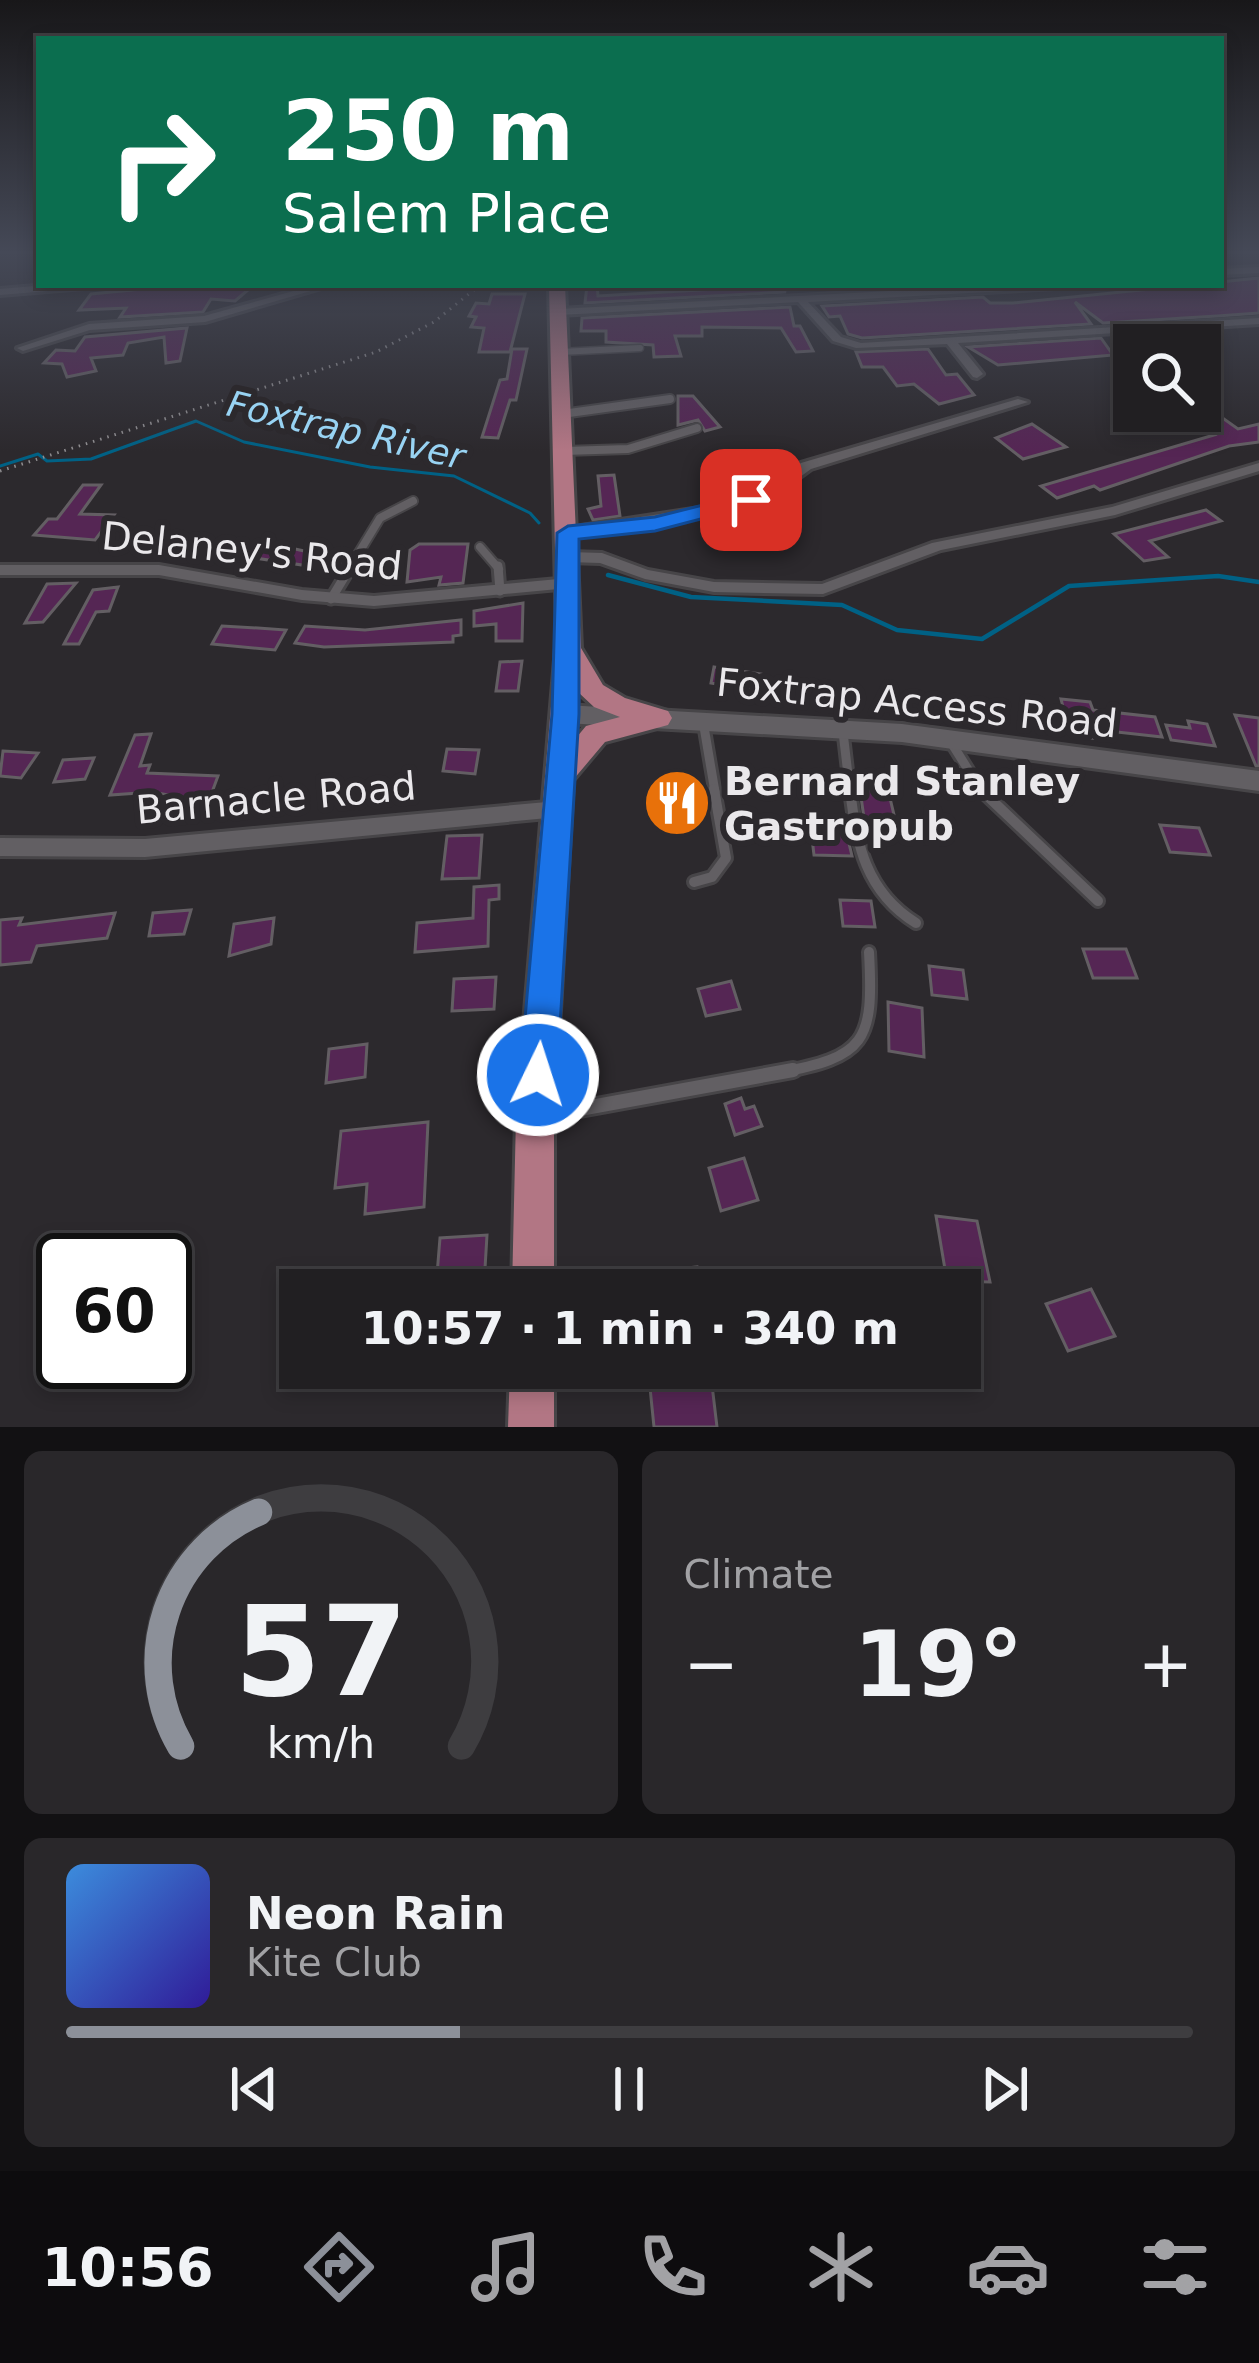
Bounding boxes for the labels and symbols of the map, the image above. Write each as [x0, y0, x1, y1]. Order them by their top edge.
water label: Foxtrap River [223, 383, 471, 478]
pin [700, 449, 802, 551]
street label: Delaney's Road [100, 513, 404, 589]
street label: Foxtrap Access Road [714, 660, 1120, 746]
place label: Bernard Stanley Gastropub [724, 759, 1080, 849]
street label: Barnacle Road [134, 763, 418, 833]
restaurant icon: Bernard Stanley Gastropub [642, 768, 712, 838]
position arrow [475, 1012, 601, 1138]
speed limit sign: 60 [36, 1233, 192, 1389]

